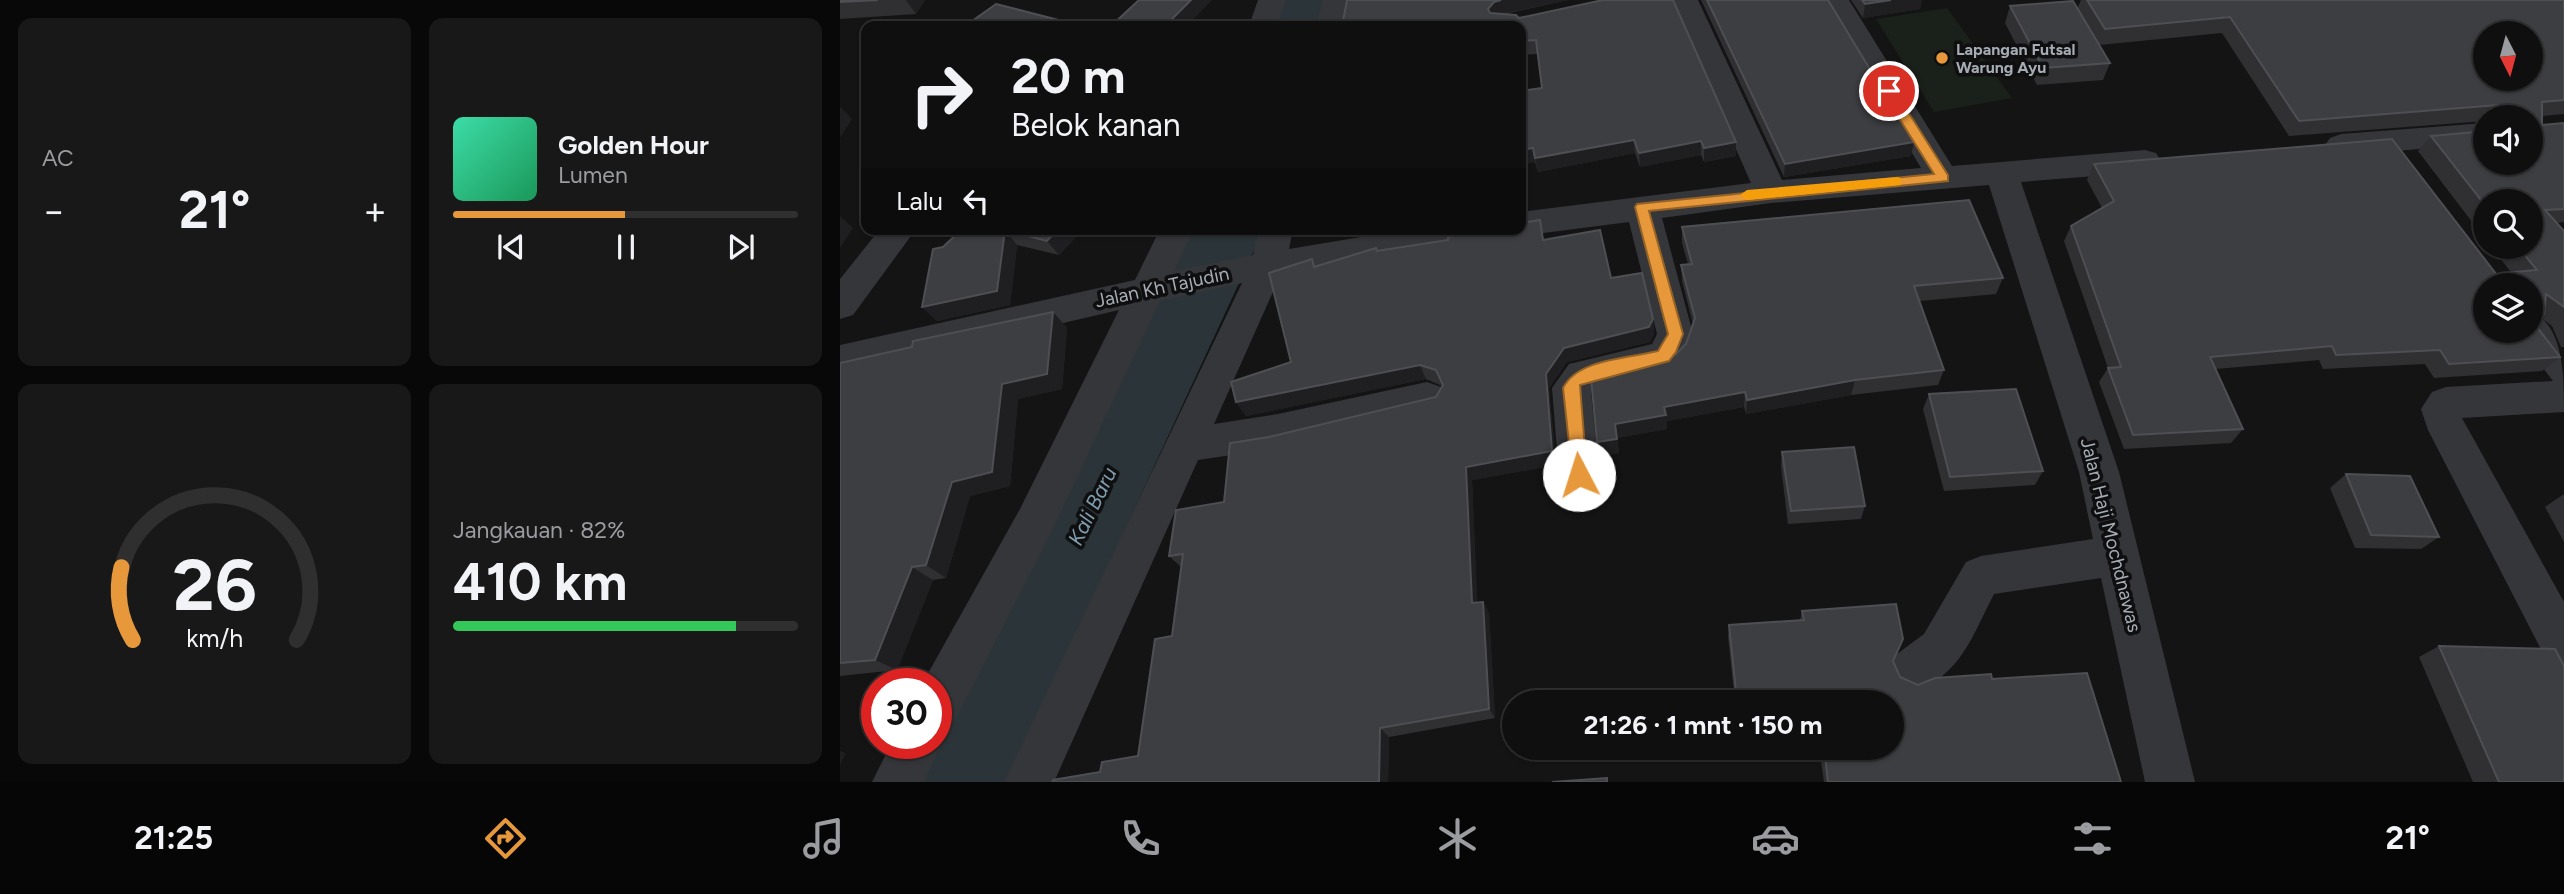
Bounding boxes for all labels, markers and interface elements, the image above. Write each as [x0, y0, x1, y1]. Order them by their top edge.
north arrow [2473, 21, 2543, 91]
map controls [2473, 21, 2543, 343]
place label: Lapangan Futsal Warung Ayu [1956, 40, 2076, 77]
text: 20 m [1011, 46, 1126, 105]
icon: right [896, 49, 987, 140]
marker: Lapangan Futsal Warung Ayu [1934, 50, 1950, 66]
pin [1859, 61, 1919, 121]
icon: arrive [1870, 72, 1908, 110]
button: sound [2473, 105, 2543, 175]
text: Belok kanan [1011, 106, 1181, 144]
text: Golden Hour [558, 129, 709, 161]
text: AC [42, 144, 74, 172]
text: Lumen [558, 161, 628, 189]
text: 21° [179, 179, 250, 241]
icon: left [957, 182, 995, 220]
text: Lalu [896, 185, 943, 217]
text: − [42, 188, 66, 234]
text: + [363, 188, 387, 234]
button: search [2473, 189, 2543, 259]
icon: previous [492, 228, 530, 266]
icon: pause [607, 228, 645, 266]
icon: next [722, 228, 760, 266]
street label: Jalan Kh Tajudin [1093, 262, 1231, 312]
button: layers [2473, 273, 2543, 343]
street label: Jalan Haji Mochdnawas [2076, 436, 2146, 635]
position arrow [1542, 438, 1616, 512]
water label: Kali Baru [1062, 463, 1122, 549]
text: Jangkauan · 82% [453, 516, 625, 544]
text: 26 [172, 541, 257, 628]
text: 410 km [453, 551, 627, 613]
text: km/h [186, 623, 243, 653]
speed limit sign: 30 [861, 668, 952, 759]
text: 21:26 · 1 mnt · 150 m [1583, 709, 1823, 741]
icon: directions [481, 814, 530, 863]
icon: music [799, 814, 848, 863]
icon: phone [1116, 814, 1165, 863]
icon: climate [1433, 814, 1482, 863]
icon: car [1751, 814, 1800, 863]
icon: filters [2068, 814, 2117, 863]
text: 21:25 [134, 819, 213, 857]
text: 21° [2386, 819, 2430, 857]

